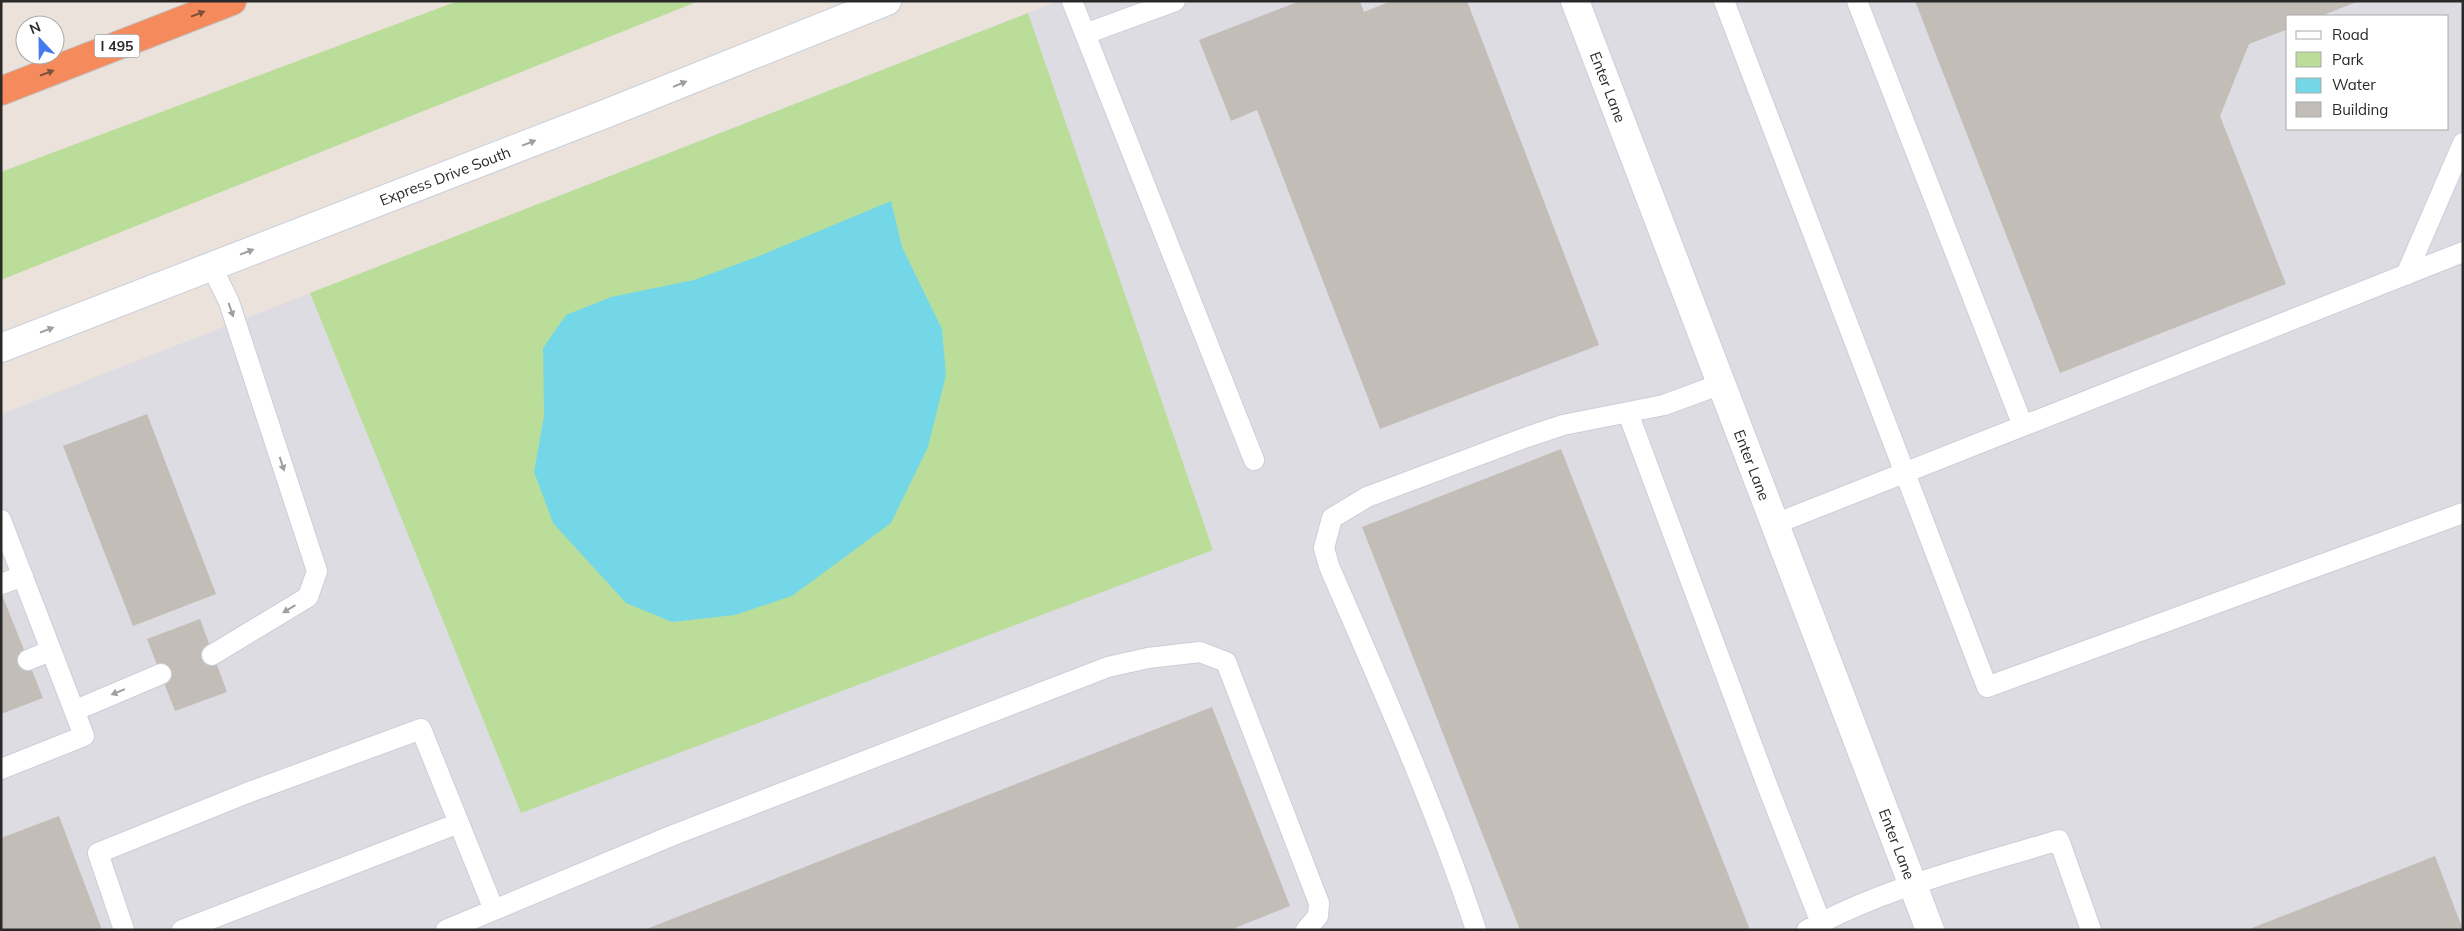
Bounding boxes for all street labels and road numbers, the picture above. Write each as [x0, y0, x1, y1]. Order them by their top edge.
road number: I 495 [94, 34, 140, 58]
street label: Enter Lane [1586, 49, 1630, 125]
street label: Express Drive South [377, 142, 513, 210]
street label: Enter Lane [1730, 427, 1774, 503]
street label: Enter Lane [1875, 806, 1919, 882]

